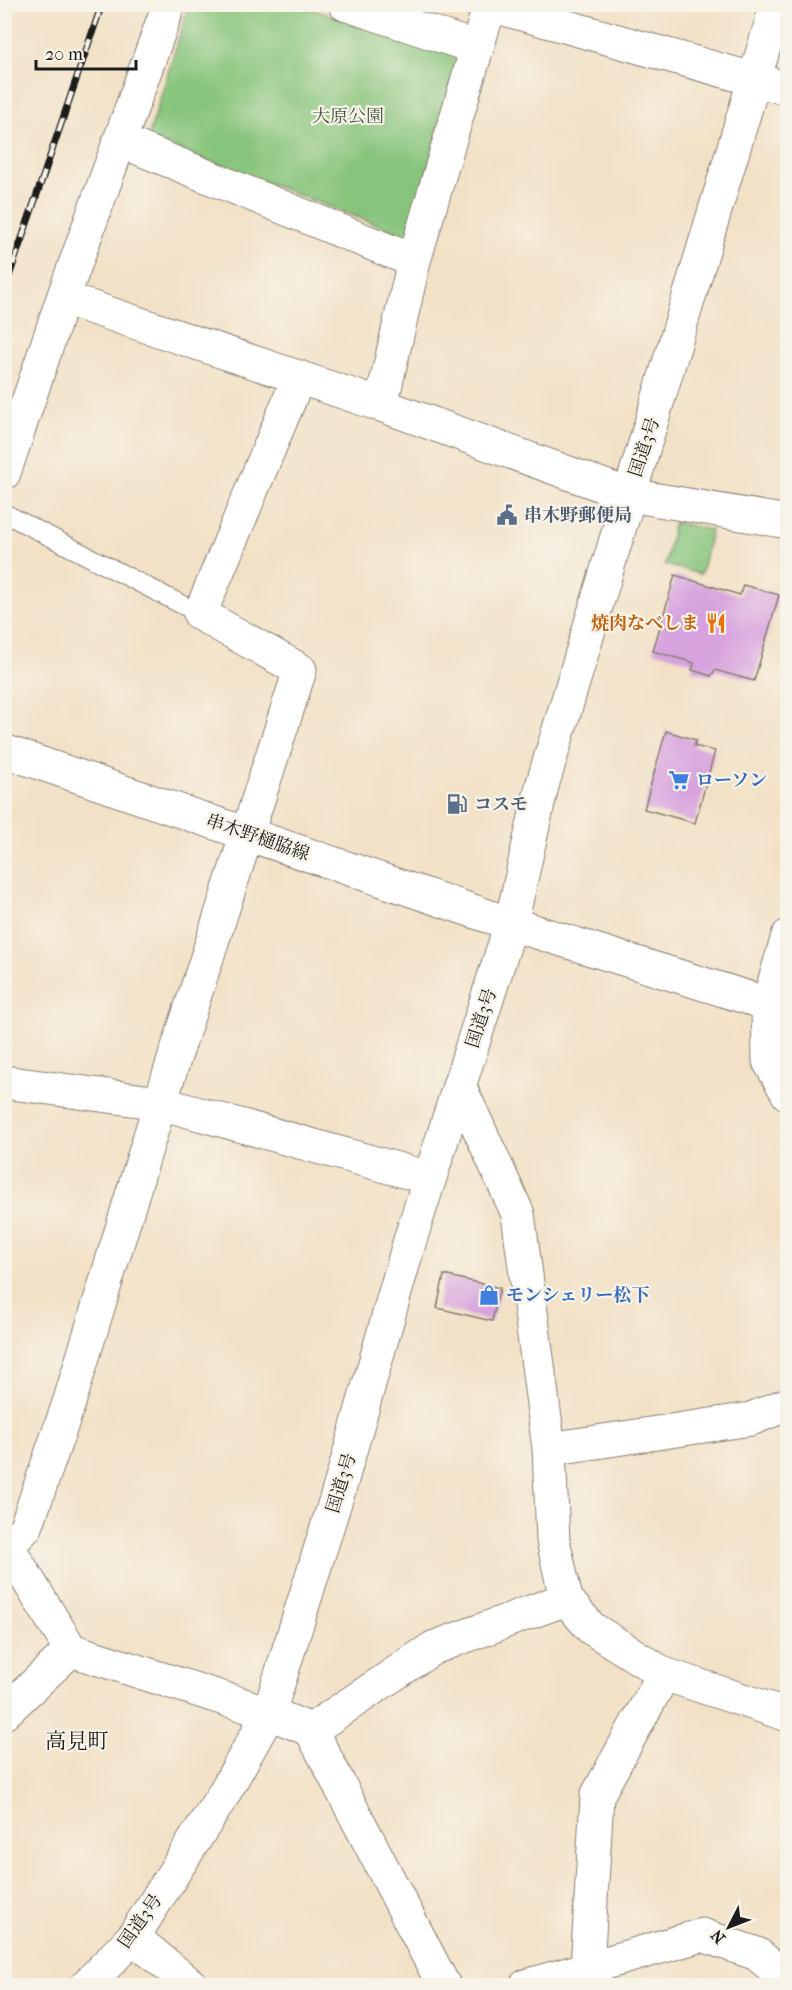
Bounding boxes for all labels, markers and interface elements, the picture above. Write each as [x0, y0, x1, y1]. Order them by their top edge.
scale bar [36, 33, 136, 71]
text: 20 m [45, 44, 83, 65]
park label: 大原公園 [312, 106, 384, 127]
street label: 国道3号 [625, 415, 664, 480]
public building icon: 串木野郵便局 [495, 503, 519, 527]
place label: 串木野郵便局 [524, 505, 632, 526]
restaurant icon: 焼肉なべしま [704, 611, 728, 635]
place label: 焼肉なべしま [591, 613, 699, 634]
supermarket icon: ローソン [667, 768, 691, 792]
place label: ローソン [696, 770, 767, 791]
fuel station icon: コスモ [445, 792, 469, 816]
place label: コスモ [474, 794, 528, 815]
street label: 串木野樋脇線 [203, 810, 312, 865]
street label: 国道3号 [462, 986, 501, 1051]
shop icon: モンシェリー松下 [477, 1283, 501, 1307]
place label: モンシェリー松下 [506, 1285, 649, 1306]
street label: 国道3号 [322, 1451, 360, 1516]
district label: 高見町 [46, 1729, 109, 1753]
street label: 国道3号 [114, 1890, 167, 1952]
north arrow [699, 1897, 759, 1957]
text: N [707, 1925, 729, 1948]

